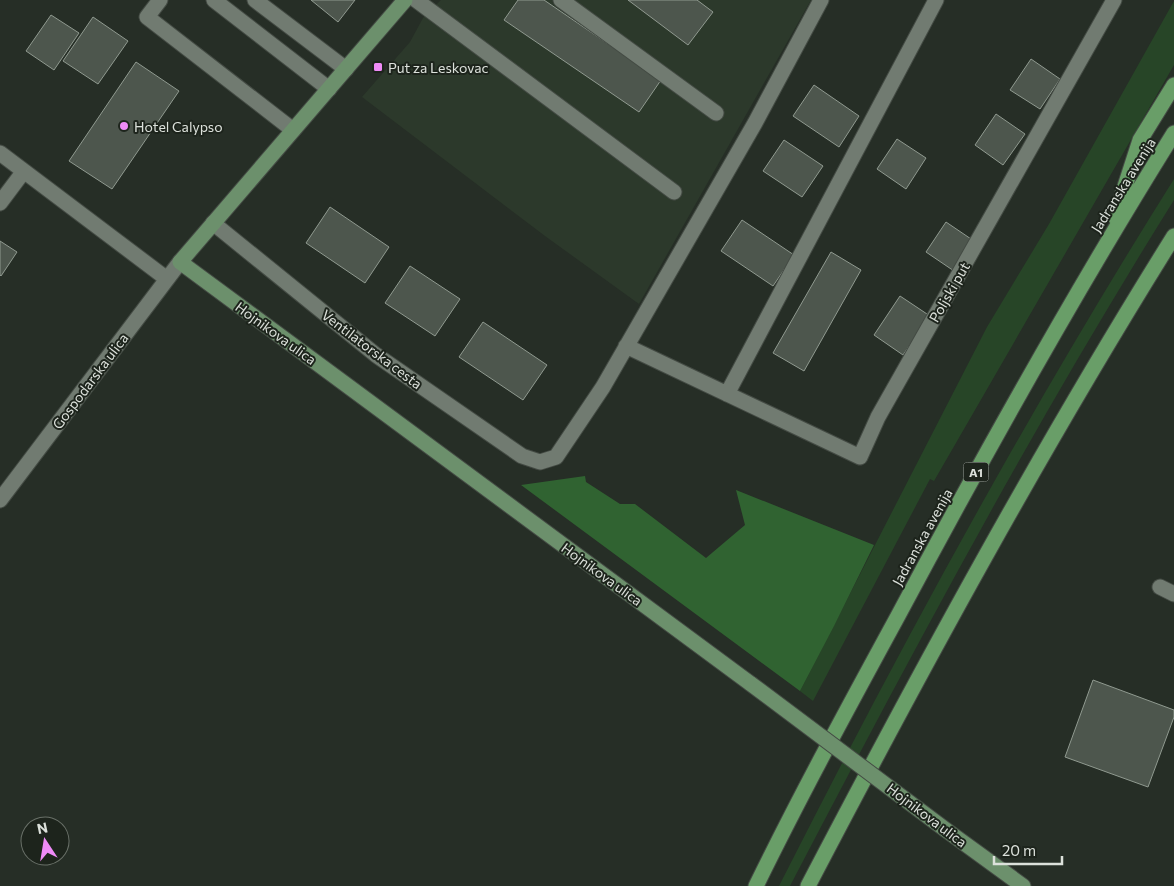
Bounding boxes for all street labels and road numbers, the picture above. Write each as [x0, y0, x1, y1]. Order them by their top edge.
street label: Jadranska avenija [1087, 135, 1159, 235]
street label: Poljski put [925, 259, 973, 325]
street label: Hojnikova ulica [232, 298, 320, 368]
street label: Ventilatorska cesta [318, 306, 426, 392]
street label: Gospodarska ulica [48, 330, 132, 432]
road number: A1 [964, 462, 988, 482]
street label: Jadranska avenija [888, 486, 956, 588]
street label: Hojnikova ulica [558, 539, 646, 609]
street label: Hojnikova ulica [884, 779, 970, 851]

